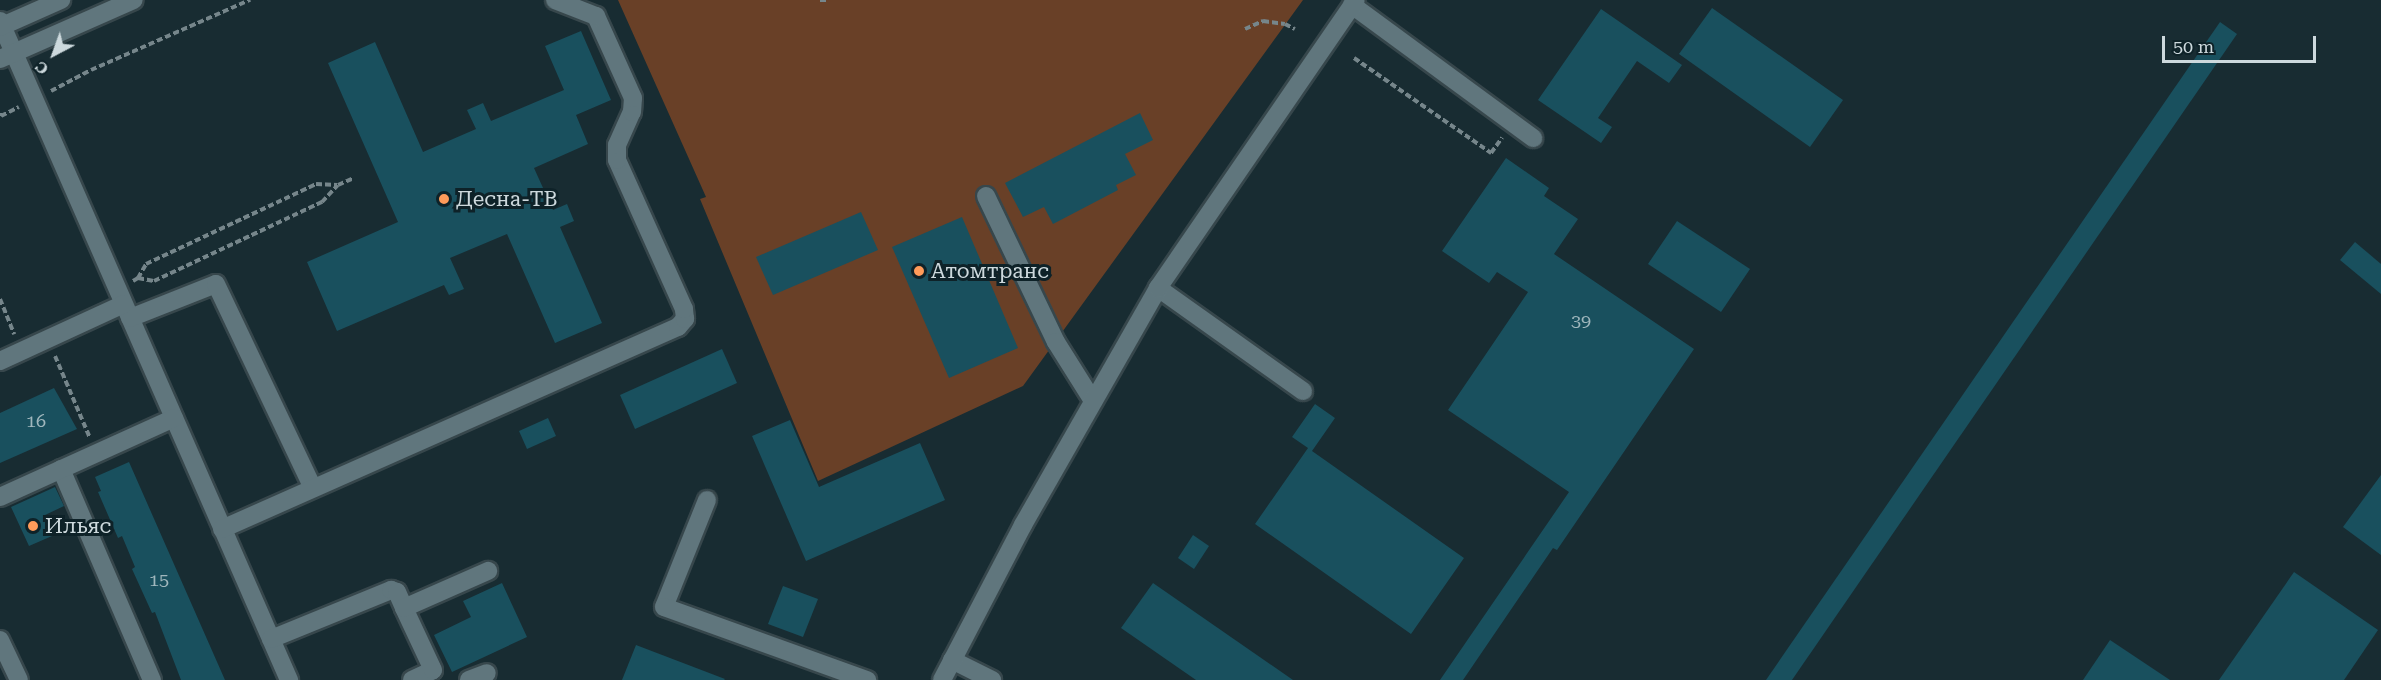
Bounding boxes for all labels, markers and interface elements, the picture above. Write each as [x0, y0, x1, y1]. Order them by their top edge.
north arrow [24, 24, 84, 84]
scale bar [2165, 24, 2320, 62]
text: 50 m [2173, 36, 2214, 57]
text: С [31, 57, 52, 79]
place label: Десна-ТВ [456, 186, 558, 212]
marker: Десна-ТВ [437, 192, 451, 206]
place label: Атомтранс [931, 258, 1049, 284]
marker: Атомтранс [912, 264, 926, 278]
house number: 39 [1571, 310, 1591, 332]
house number: 16 [26, 410, 46, 432]
place label: Ильяс [45, 513, 111, 539]
marker: Ильяс [26, 519, 40, 533]
house number: 15 [149, 569, 169, 591]

